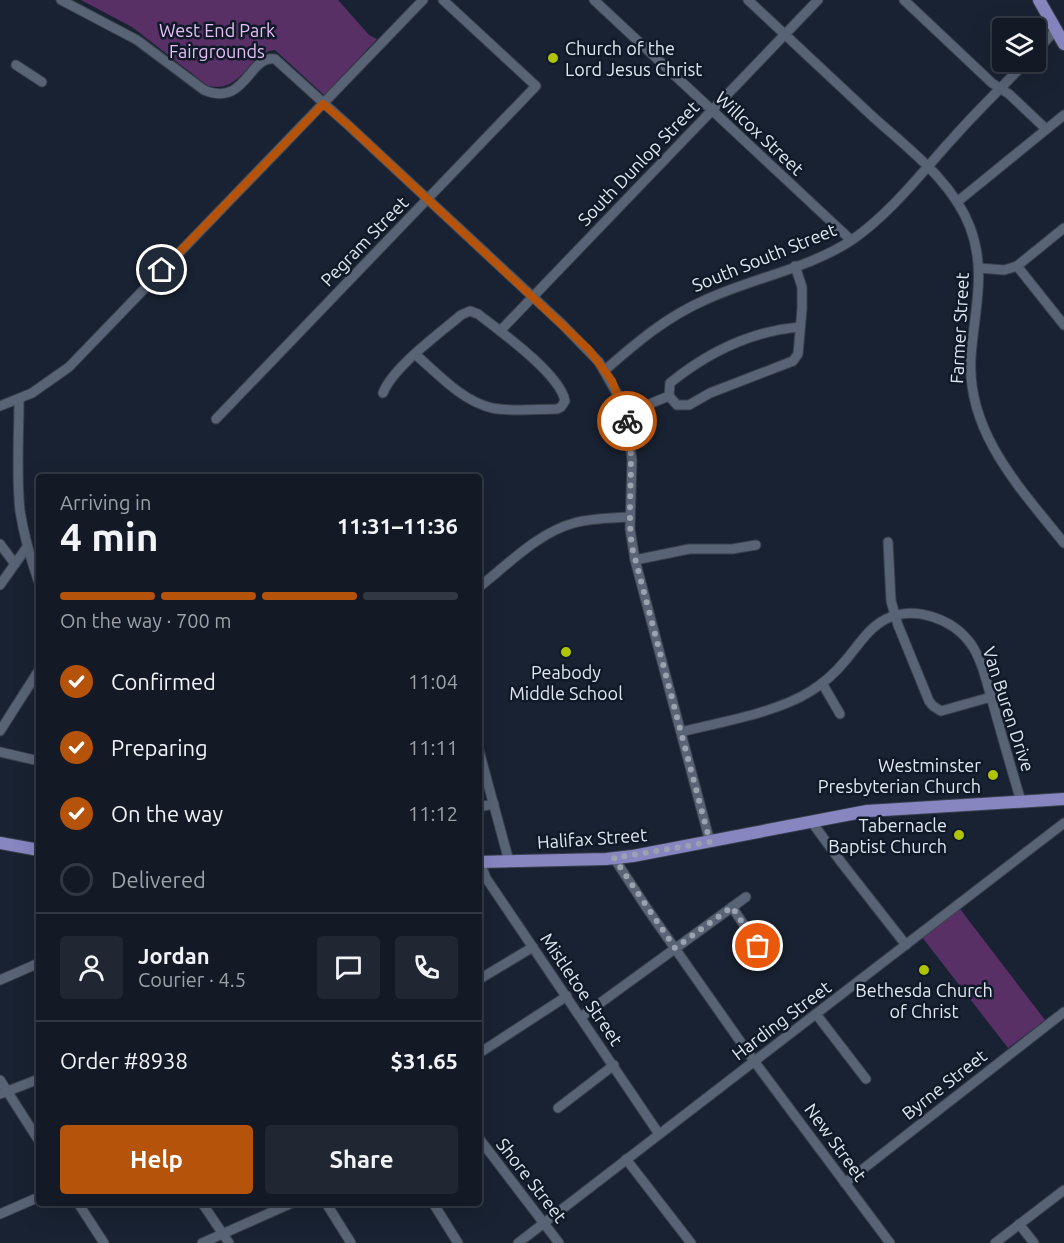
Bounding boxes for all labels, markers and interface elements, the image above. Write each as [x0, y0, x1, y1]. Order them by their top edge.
map controls [992, 18, 1046, 72]
button: layers [992, 18, 1046, 72]
park label: West End Park Fairgrounds [159, 20, 275, 61]
place label: Church of the Lord Jesus Christ [565, 38, 702, 79]
marker: Church of the Lord Jesus Christ [546, 51, 560, 65]
street label: Willcox Street [712, 87, 808, 179]
street label: South Dunlop Street [573, 97, 703, 229]
street label: Pegram Street [316, 192, 412, 290]
street label: South South Street [689, 219, 839, 295]
pin [136, 244, 187, 295]
icon: home [145, 253, 178, 286]
street label: Farmer Street [946, 272, 972, 384]
courier [597, 391, 657, 451]
icon: bike [611, 405, 644, 438]
text: Arriving in [60, 491, 151, 514]
text: 11:31–11:36 [337, 513, 458, 538]
text: 4 min [60, 515, 159, 558]
text: On the way · 700 m [60, 609, 232, 632]
street label: Van Buren Drive [979, 644, 1039, 774]
marker: Peabody Middle School [559, 645, 573, 659]
place label: Peabody Middle School [509, 662, 623, 703]
icon: check [60, 665, 93, 698]
text: Confirmed [111, 669, 216, 694]
text: 11:04 [408, 670, 458, 693]
icon: check [60, 731, 93, 764]
text: Preparing [111, 735, 208, 760]
text: 11:11 [408, 736, 458, 759]
place label: Westminster Presbyterian Church [818, 755, 981, 796]
marker: Westminster Presbyterian Church [986, 768, 1000, 782]
icon: check [60, 797, 93, 830]
text: On the way [111, 801, 223, 826]
text: 11:12 [408, 802, 458, 825]
place label: Tabernacle Baptist Church [828, 815, 947, 856]
street label: Halifax Street [536, 824, 648, 852]
marker: Tabernacle Baptist Church [952, 828, 966, 842]
text: Delivered [111, 867, 206, 892]
pin [732, 920, 783, 971]
street label: Mistletoe Street [537, 929, 627, 1049]
icon: bag [741, 929, 774, 962]
button: person [60, 936, 123, 999]
button: chat [317, 936, 380, 999]
button: phone [395, 936, 458, 999]
text: Jordan [138, 943, 210, 968]
marker: Bethesda Church of Christ [917, 963, 931, 977]
text: Courier · 4.5 [138, 968, 246, 991]
street label: Harding Street [728, 976, 834, 1064]
place label: Bethesda Church of Christ [855, 980, 993, 1021]
street label: Byrne Street [898, 1045, 990, 1123]
text: Order #8938 [60, 1048, 188, 1073]
text: $31.65 [391, 1048, 458, 1073]
street label: New Street [801, 1099, 871, 1185]
button: Help [60, 1125, 253, 1194]
button: Share [265, 1125, 458, 1194]
street label: Shore Street [493, 1134, 571, 1226]

